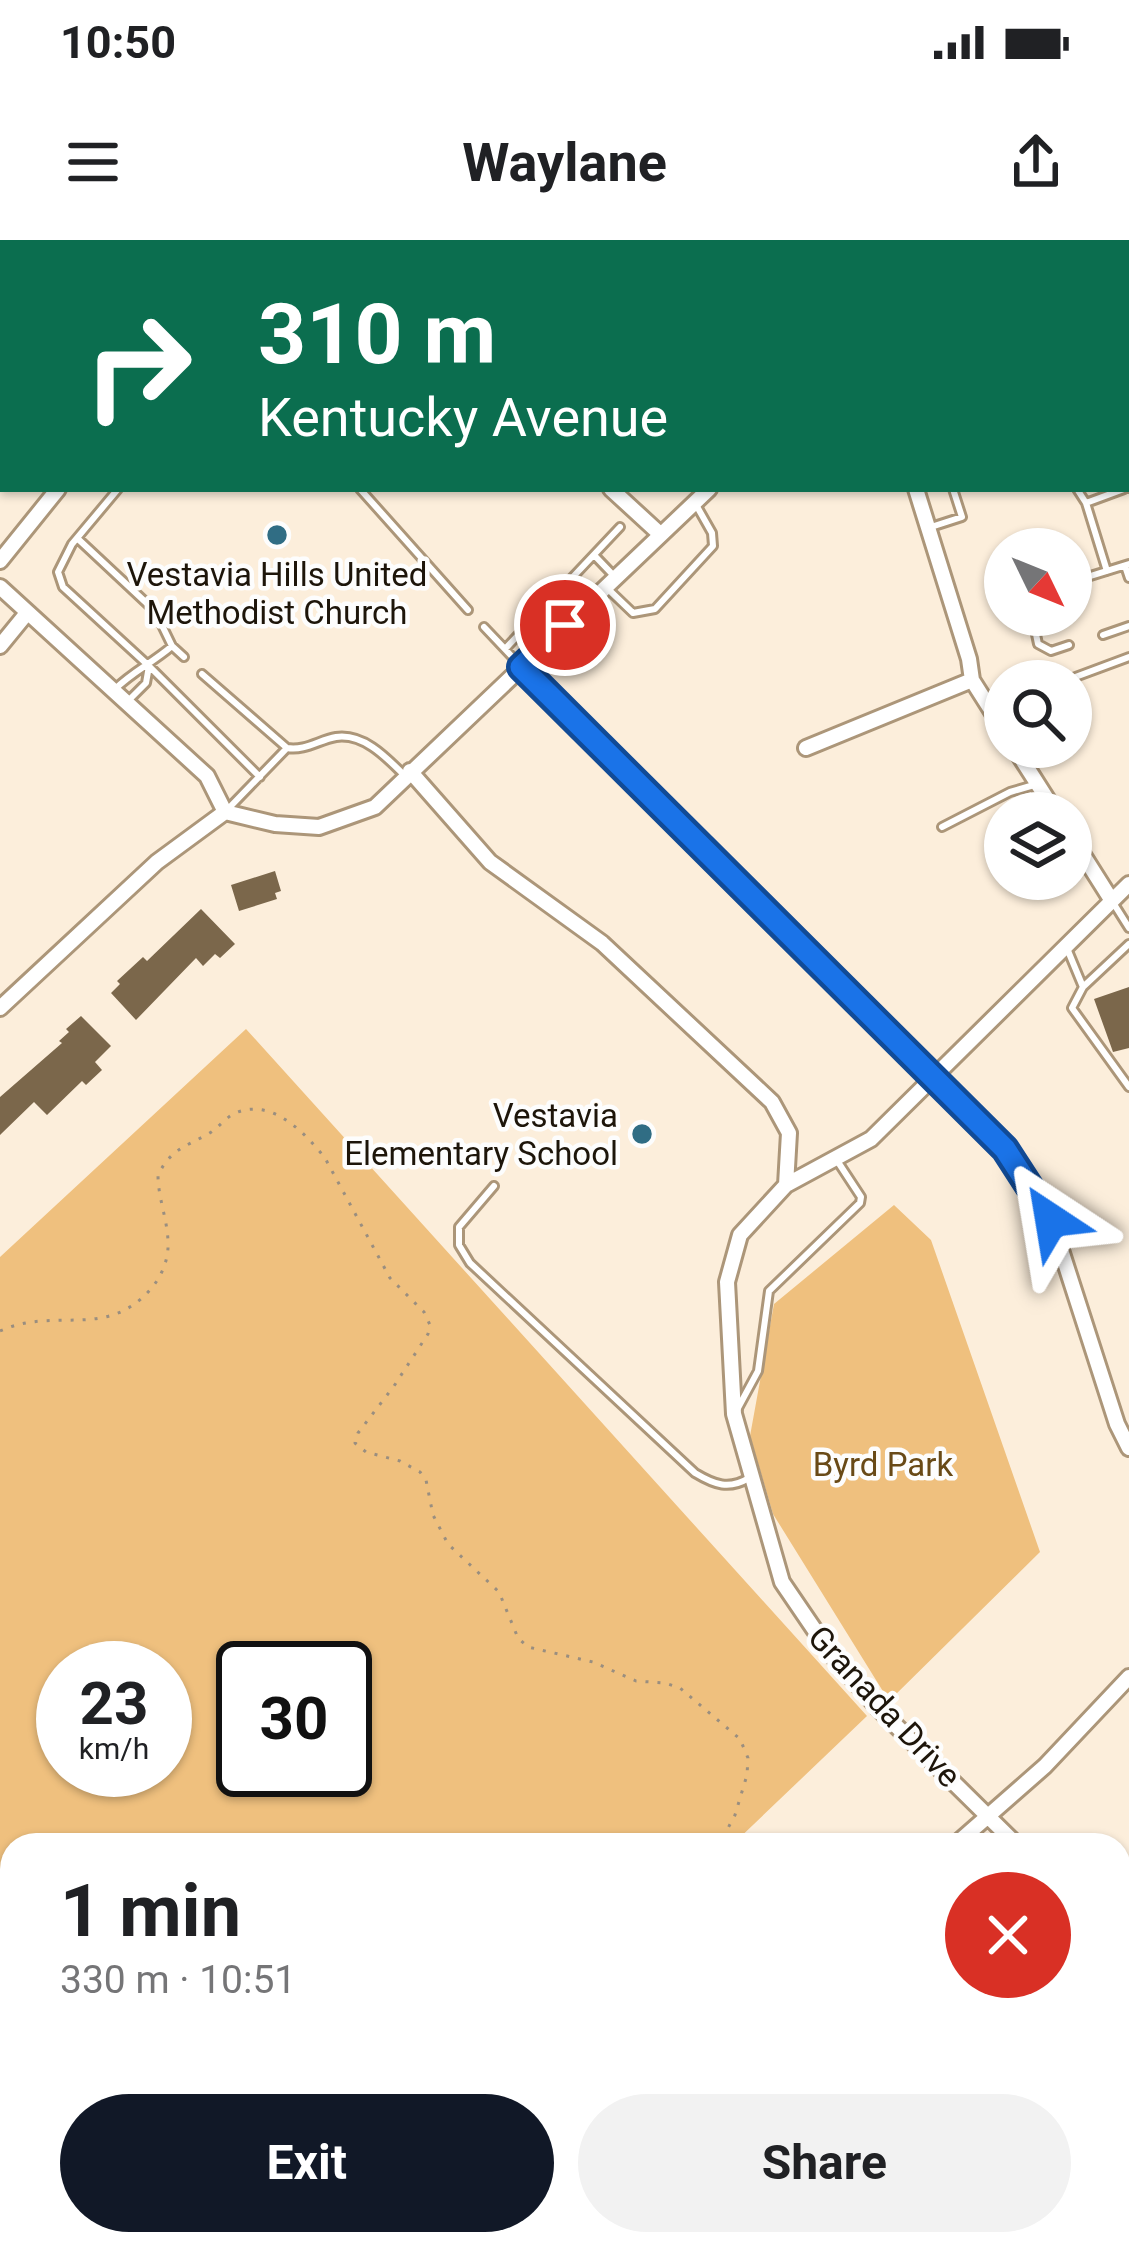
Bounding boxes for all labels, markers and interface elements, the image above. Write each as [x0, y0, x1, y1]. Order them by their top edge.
text: 10:50 [60, 16, 176, 69]
icon: menu [60, 129, 126, 195]
icon: share [1003, 129, 1069, 195]
text: Waylane [462, 131, 667, 194]
text: 310 m [258, 285, 496, 384]
icon: right [60, 288, 216, 444]
text: Kentucky Avenue [258, 386, 668, 449]
marker: Vestavia Hills United Methodist Church [264, 522, 290, 548]
north arrow [984, 528, 1092, 636]
map controls [984, 528, 1092, 900]
place label: Vestavia Hills United Methodist Church [127, 555, 427, 632]
pin [514, 574, 616, 676]
icon: arrive [532, 592, 598, 658]
button: search [984, 660, 1092, 768]
button: layers [984, 792, 1092, 900]
place label: Vestavia Elementary School [344, 1096, 618, 1173]
marker: Vestavia Elementary School [629, 1121, 655, 1147]
position arrow [988, 1157, 1114, 1283]
park label: Byrd Park [813, 1445, 953, 1484]
street label: Granada Drive [800, 1618, 969, 1795]
speed limit sign: 30 [216, 1641, 372, 1797]
text: 23 [80, 1668, 148, 1739]
text: km/h [79, 1731, 149, 1766]
text: 1 min [60, 1869, 241, 1954]
button: close [945, 1872, 1071, 1998]
text: 330 m · 10:51 [60, 1957, 296, 2003]
button: Exit [60, 2094, 554, 2232]
button: Share [578, 2094, 1071, 2232]

